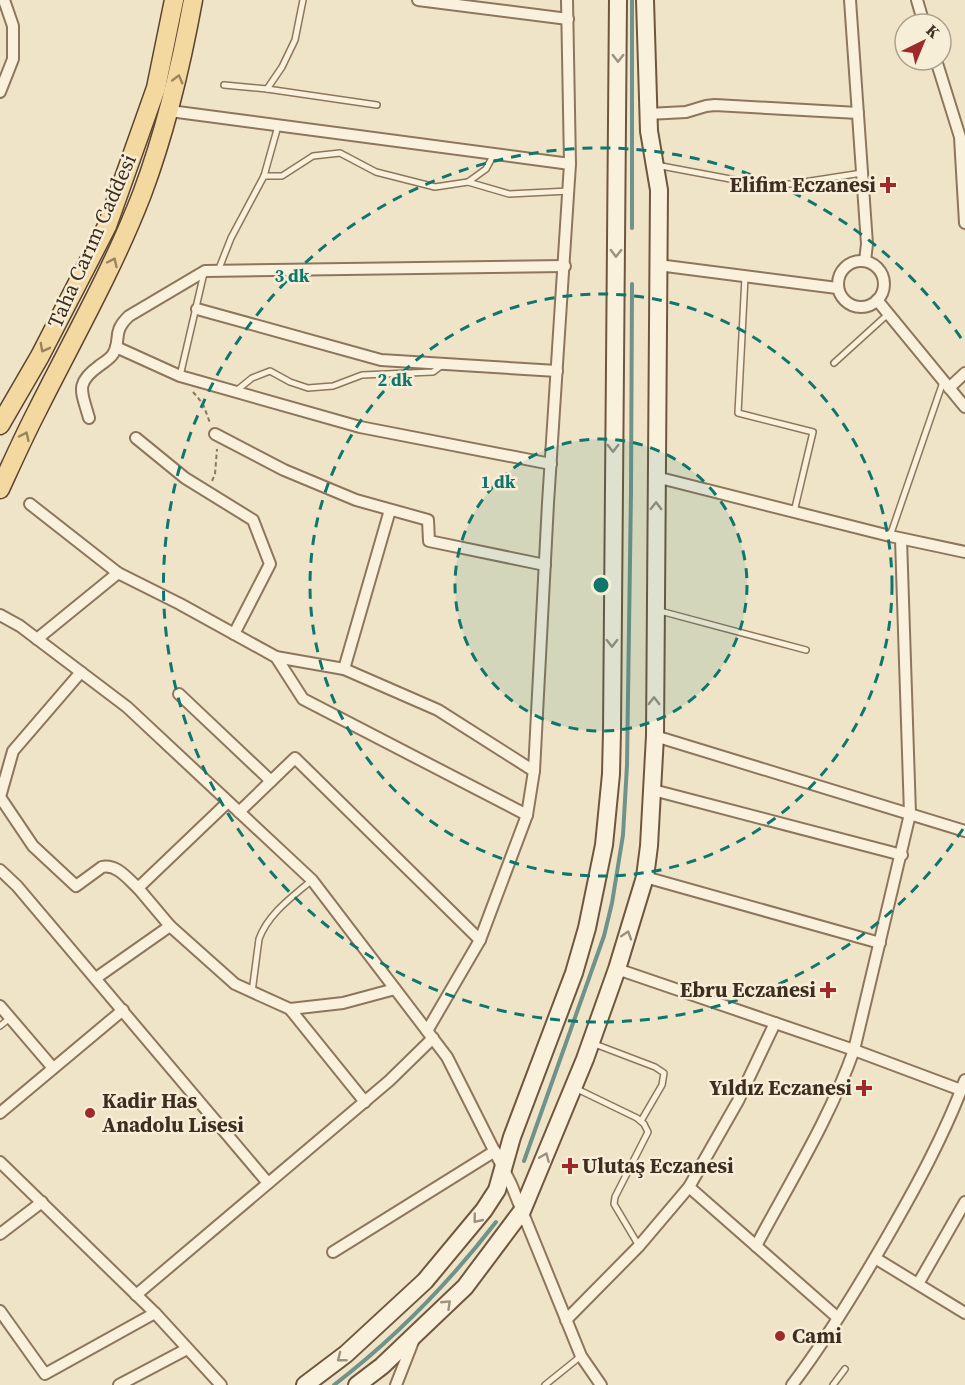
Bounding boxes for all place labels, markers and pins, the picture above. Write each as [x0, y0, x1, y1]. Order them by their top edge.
place label: Elifim Eczanesi [729, 170, 876, 199]
marker: Elifim Eczanesi [881, 178, 895, 192]
centre of rings [591, 575, 611, 595]
place label: Ebru Eczanesi [680, 975, 816, 1004]
marker: Ebru Eczanesi [821, 983, 835, 997]
place label: Yıldız Eczanesi [709, 1073, 852, 1102]
marker: Yıldız Eczanesi [857, 1081, 871, 1095]
place label: Kadir Has Anadolu Lisesi [102, 1086, 244, 1139]
marker: Kadir Has Anadolu Lisesi [83, 1106, 97, 1120]
place label: Ulutaş Eczanesi [582, 1151, 734, 1180]
marker: Ulutaş Eczanesi [563, 1159, 577, 1173]
place label: Cami [792, 1321, 842, 1350]
marker: Cami [773, 1329, 787, 1343]

